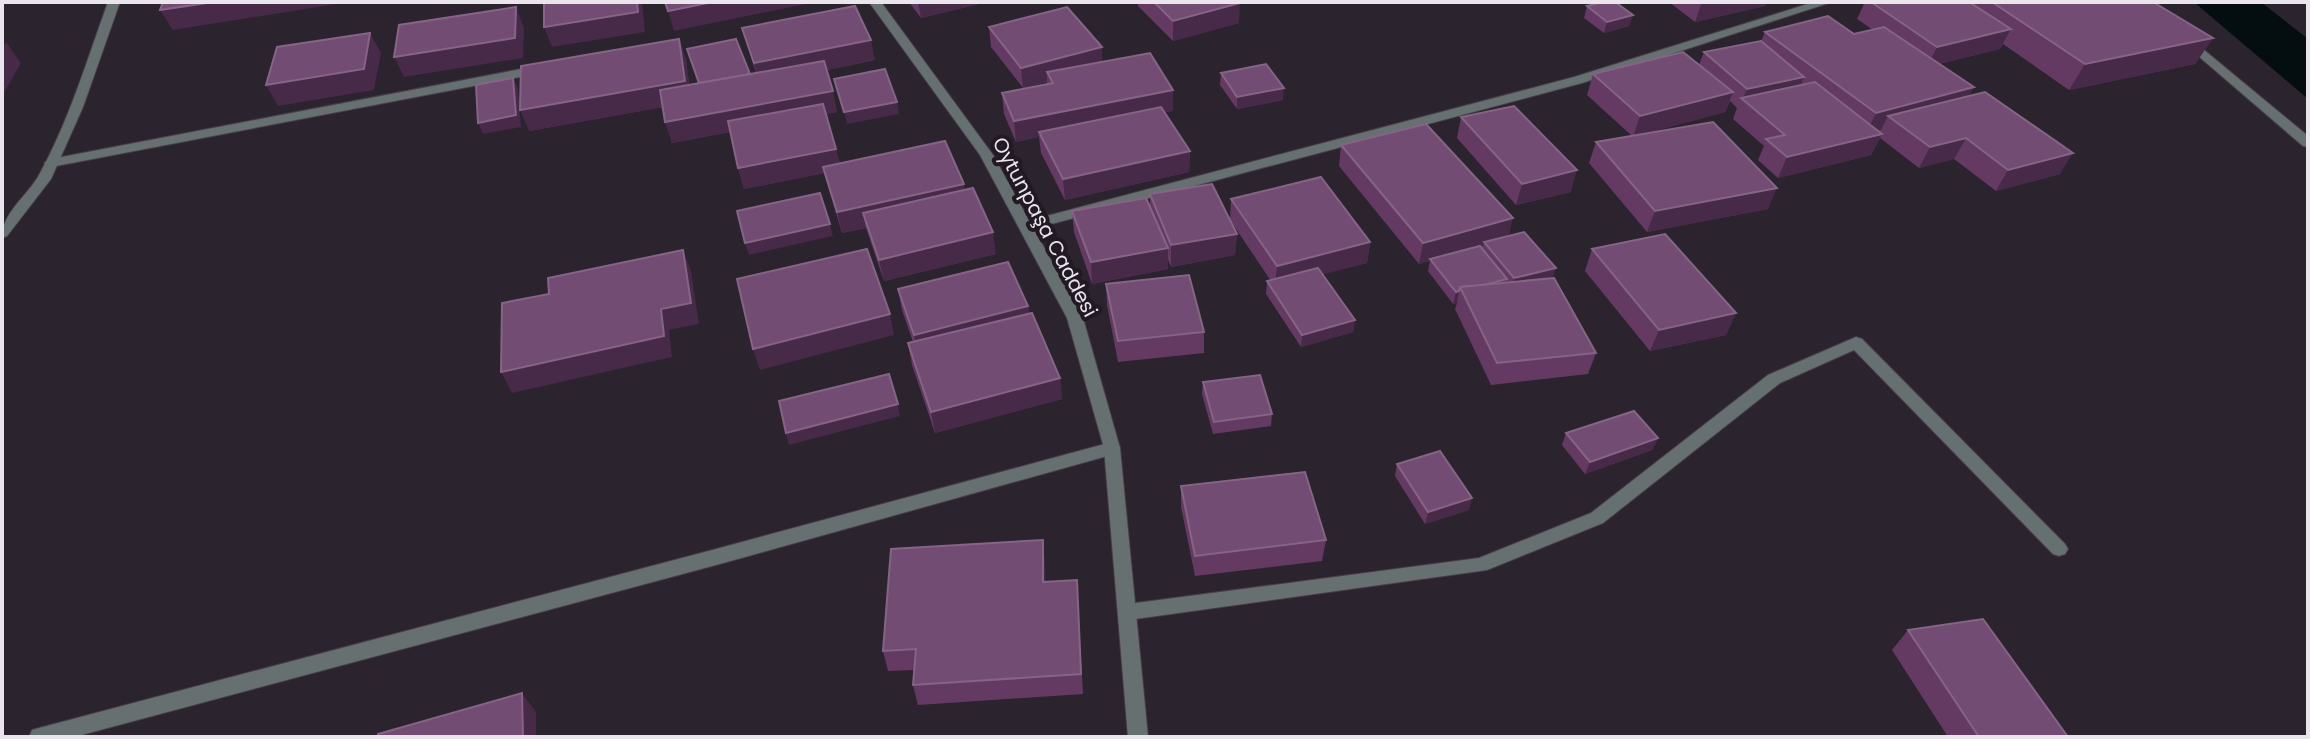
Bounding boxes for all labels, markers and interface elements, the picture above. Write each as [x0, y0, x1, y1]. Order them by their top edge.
street label: Oytunpaşa Caddesi [986, 132, 1104, 322]

